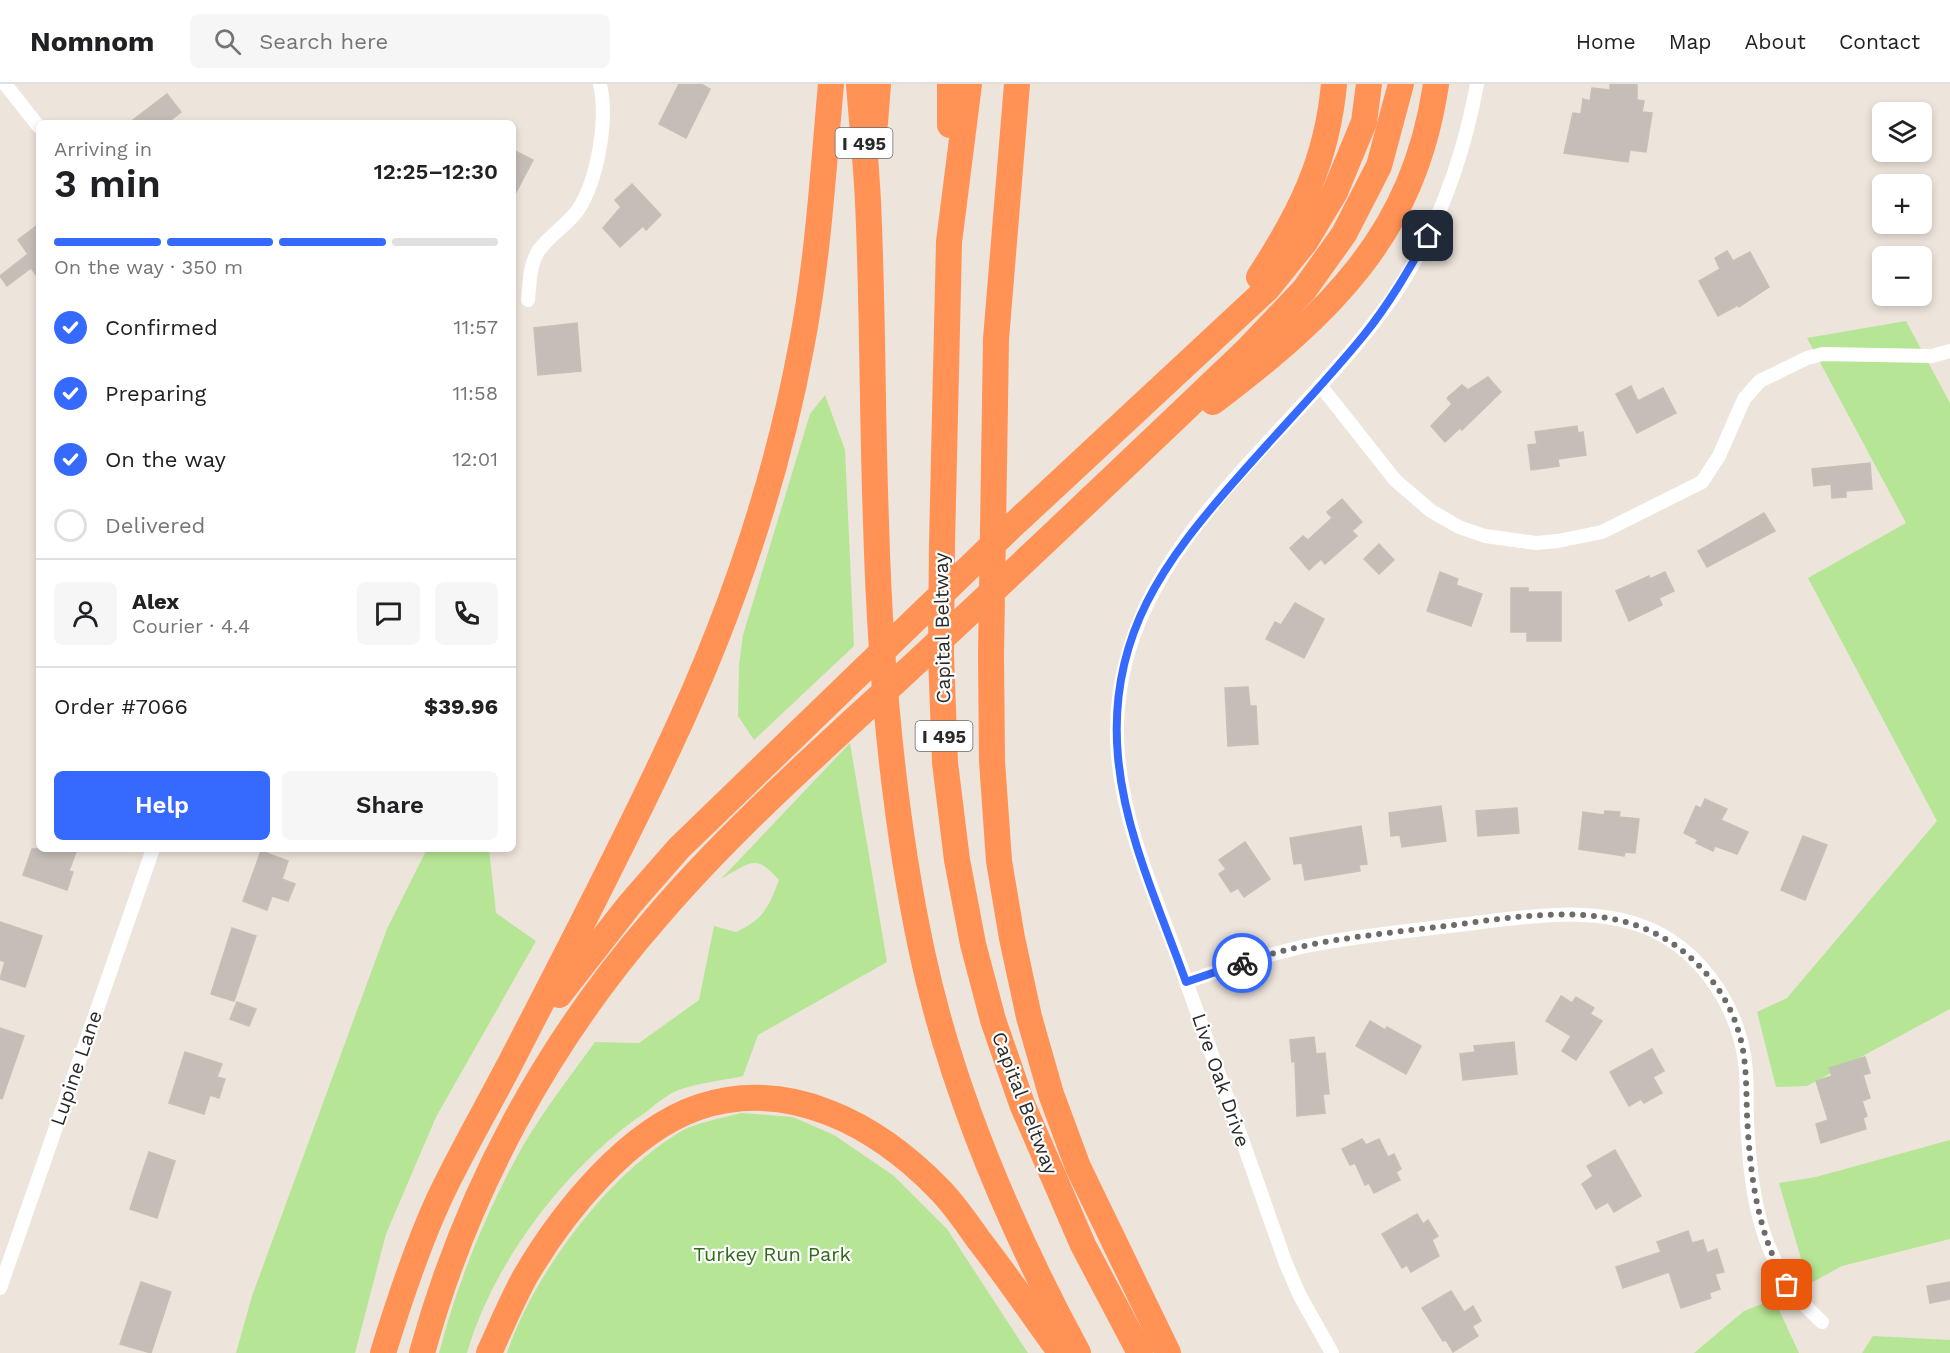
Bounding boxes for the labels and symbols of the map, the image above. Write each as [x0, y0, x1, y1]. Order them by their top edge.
road number: I 495 [836, 128, 892, 158]
pin [1402, 210, 1453, 261]
street label: Capital Beltway [929, 552, 955, 704]
road number: I 495 [916, 721, 972, 751]
courier [1212, 933, 1272, 993]
street label: Lupine Lane [45, 1007, 107, 1129]
street label: Live Oak Drive [1187, 1010, 1255, 1150]
street label: Capital Beltway [987, 1028, 1064, 1178]
park label: Turkey Run Park [693, 1242, 851, 1266]
pin [1761, 1259, 1812, 1310]

